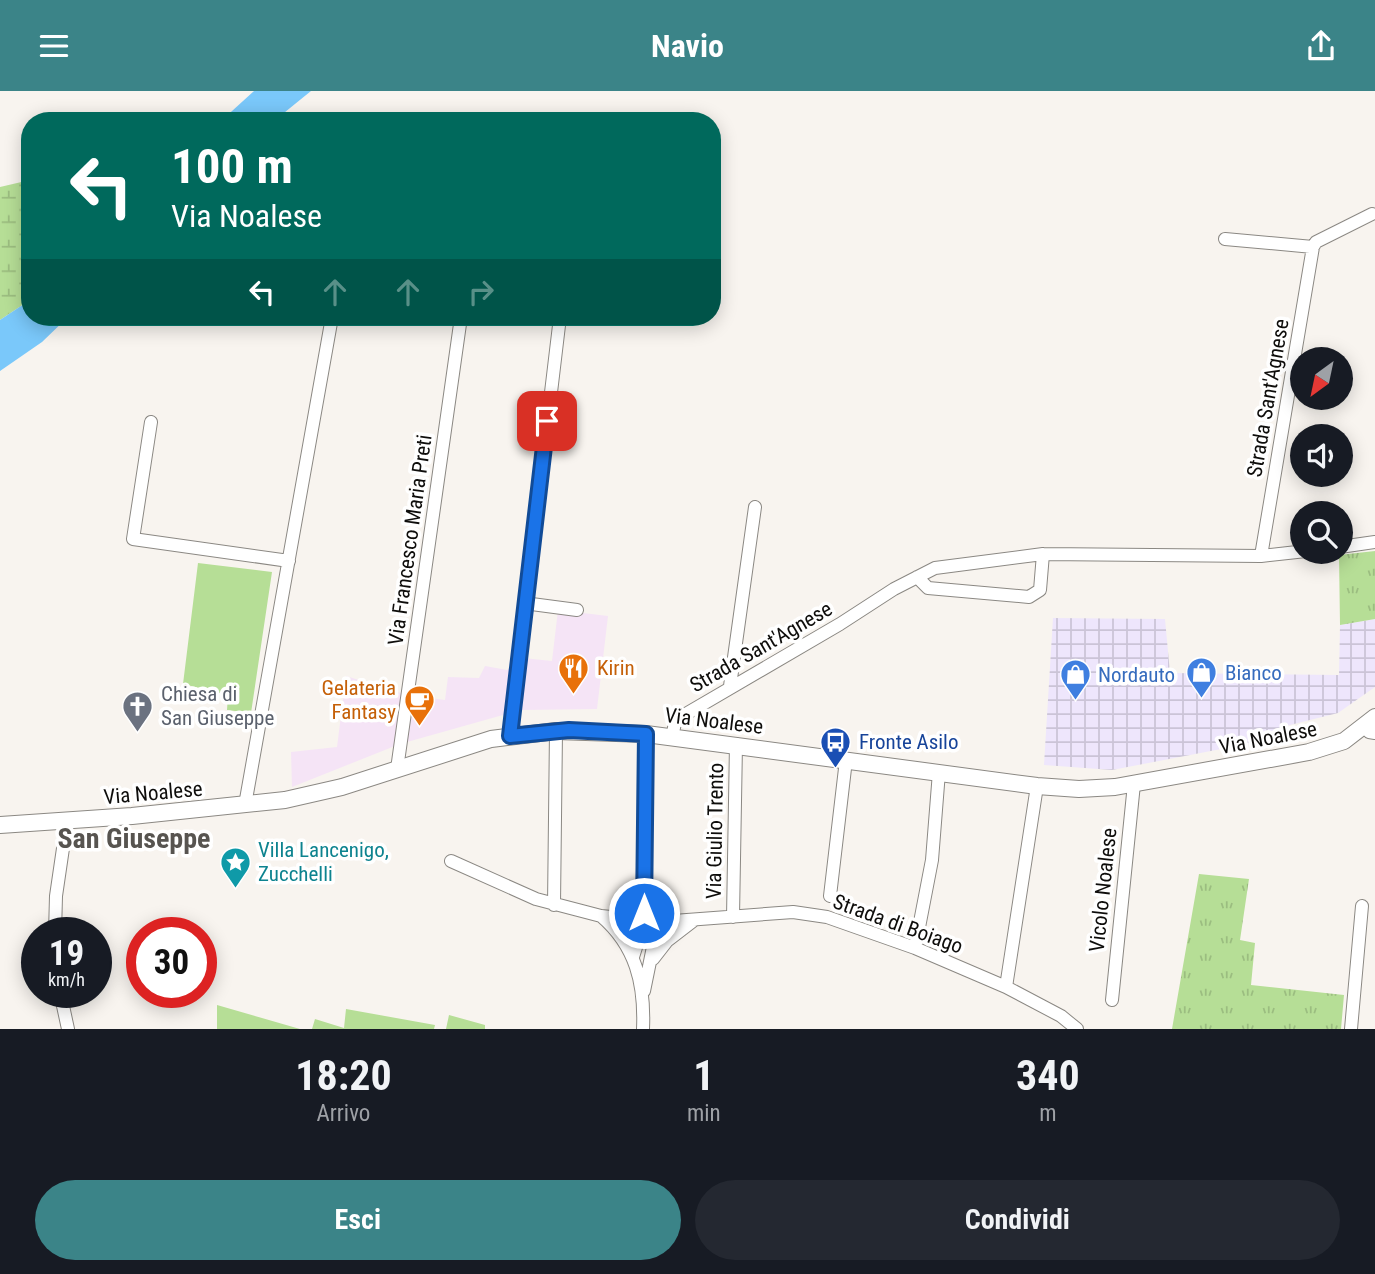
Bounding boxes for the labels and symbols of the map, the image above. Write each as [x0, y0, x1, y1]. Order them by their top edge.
street label: Strada Sant'Agnese [1242, 317, 1294, 479]
north arrow [1290, 347, 1353, 409]
pin [517, 391, 577, 451]
street label: Via Francesco Maria Preti [383, 433, 437, 647]
street label: Strada Sant'Agnese [686, 596, 836, 697]
restaurant icon: Kirin [557, 651, 591, 695]
place label: Kirin [597, 656, 635, 680]
shop icon: Bianco [1185, 656, 1219, 700]
shop icon: Nordauto [1058, 658, 1092, 702]
place label: Bianco [1225, 661, 1282, 685]
place label: Nordauto [1098, 663, 1175, 687]
place label: Gelateria Fantasy [322, 676, 396, 724]
place label: Chiesa di San Giuseppe [161, 682, 274, 730]
cafe icon: Gelateria Fantasy [402, 683, 436, 727]
church icon: Chiesa di San Giuseppe [121, 689, 155, 733]
street label: Via Noalese [663, 703, 765, 739]
street label: Via Noalese [1217, 717, 1319, 759]
bus stop icon: Fronte Asilo [819, 725, 853, 769]
place label: Fronte Asilo [859, 730, 958, 754]
street label: Via Giulio Trento [702, 763, 728, 899]
street label: Via Noalese [103, 777, 204, 809]
district label: San Giuseppe [58, 822, 211, 855]
street label: Vicolo Noalese [1085, 827, 1121, 953]
place label: Villa Lancenigo, Zucchelli [258, 838, 389, 886]
place icon: Villa Lancenigo, Zucchelli [218, 845, 252, 889]
position arrow [607, 876, 681, 950]
street label: Strada di Boiago [830, 889, 966, 959]
speed limit sign: 30 [126, 917, 217, 1008]

